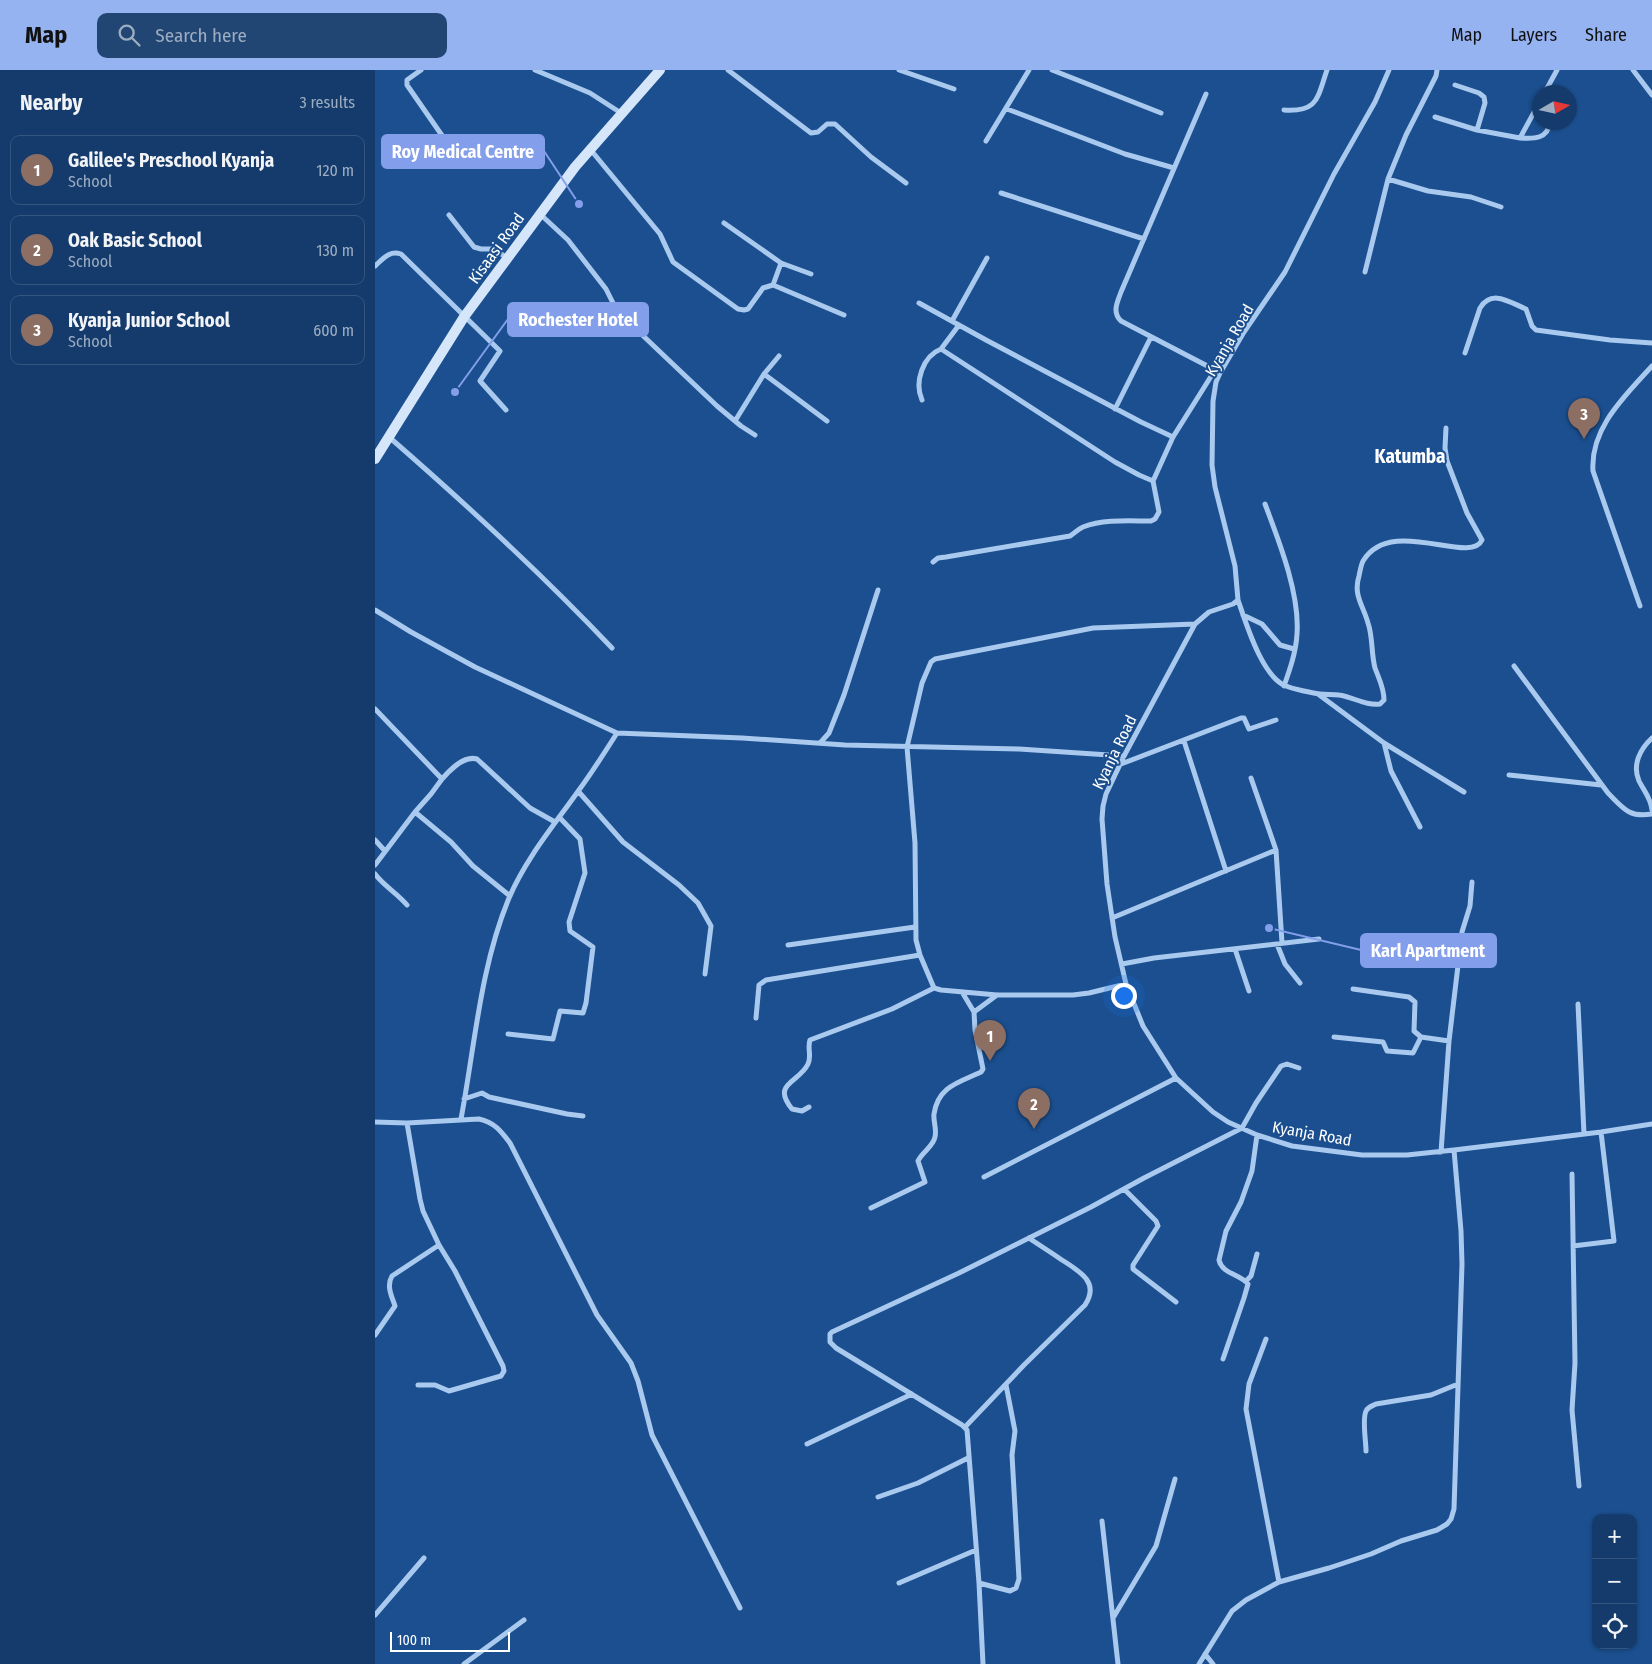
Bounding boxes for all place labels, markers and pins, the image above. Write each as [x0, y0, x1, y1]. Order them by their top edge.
callout: Roy Medical Centre [382, 135, 544, 168]
callout: Rochester Hotel [508, 303, 648, 336]
pin: 3 [1568, 398, 1600, 439]
callout: Karl Apartment [1361, 934, 1496, 967]
pin: 1 [974, 1020, 1006, 1061]
pin: 2 [1018, 1088, 1050, 1129]

